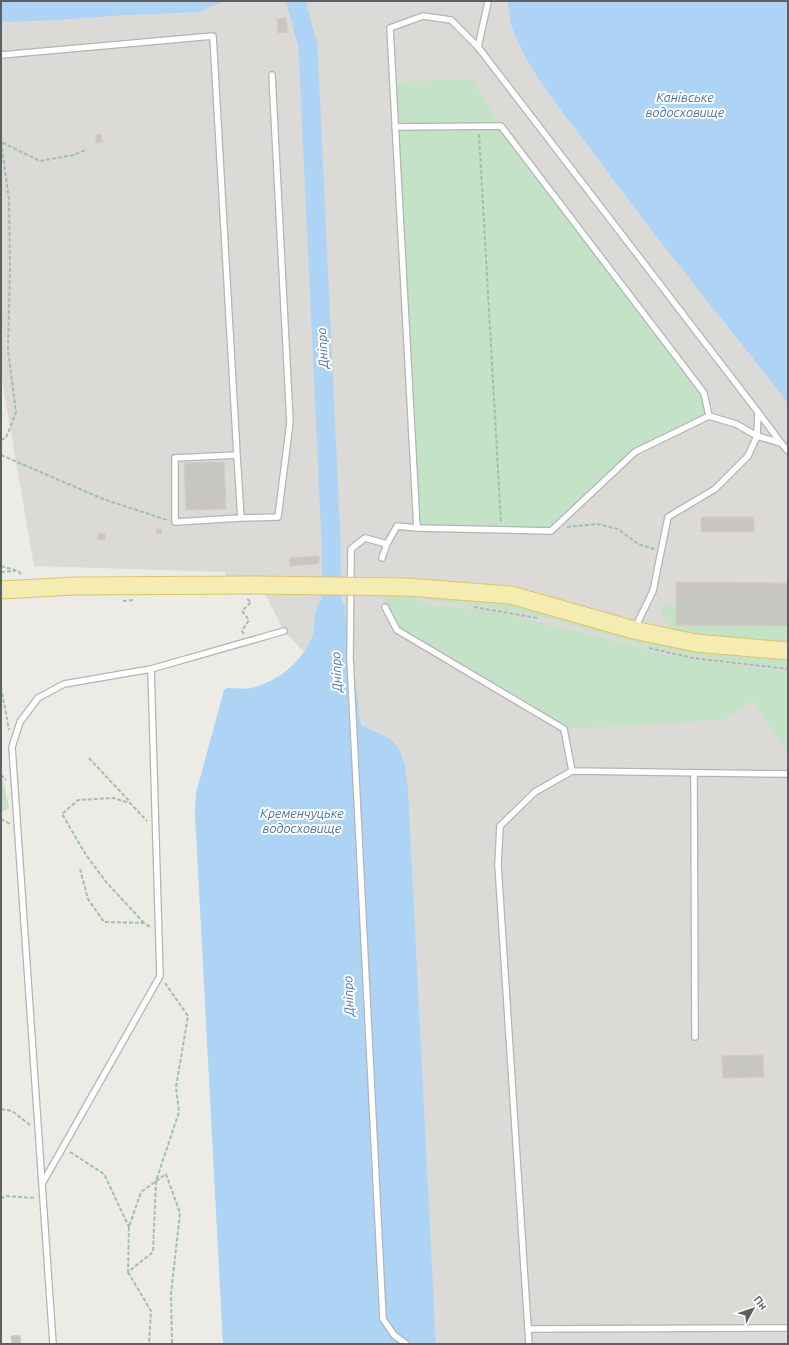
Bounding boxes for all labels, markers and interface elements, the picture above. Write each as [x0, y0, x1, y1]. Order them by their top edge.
water label: Канівське водосховище [646, 90, 725, 119]
water label: Дніпро [314, 327, 330, 371]
water label: Дніпро [328, 652, 344, 694]
water label: Кременчуцьке водосховище [260, 806, 344, 835]
water label: Дніпро [340, 976, 356, 1018]
north arrow [733, 1289, 773, 1329]
text: Пн [751, 1293, 770, 1312]

